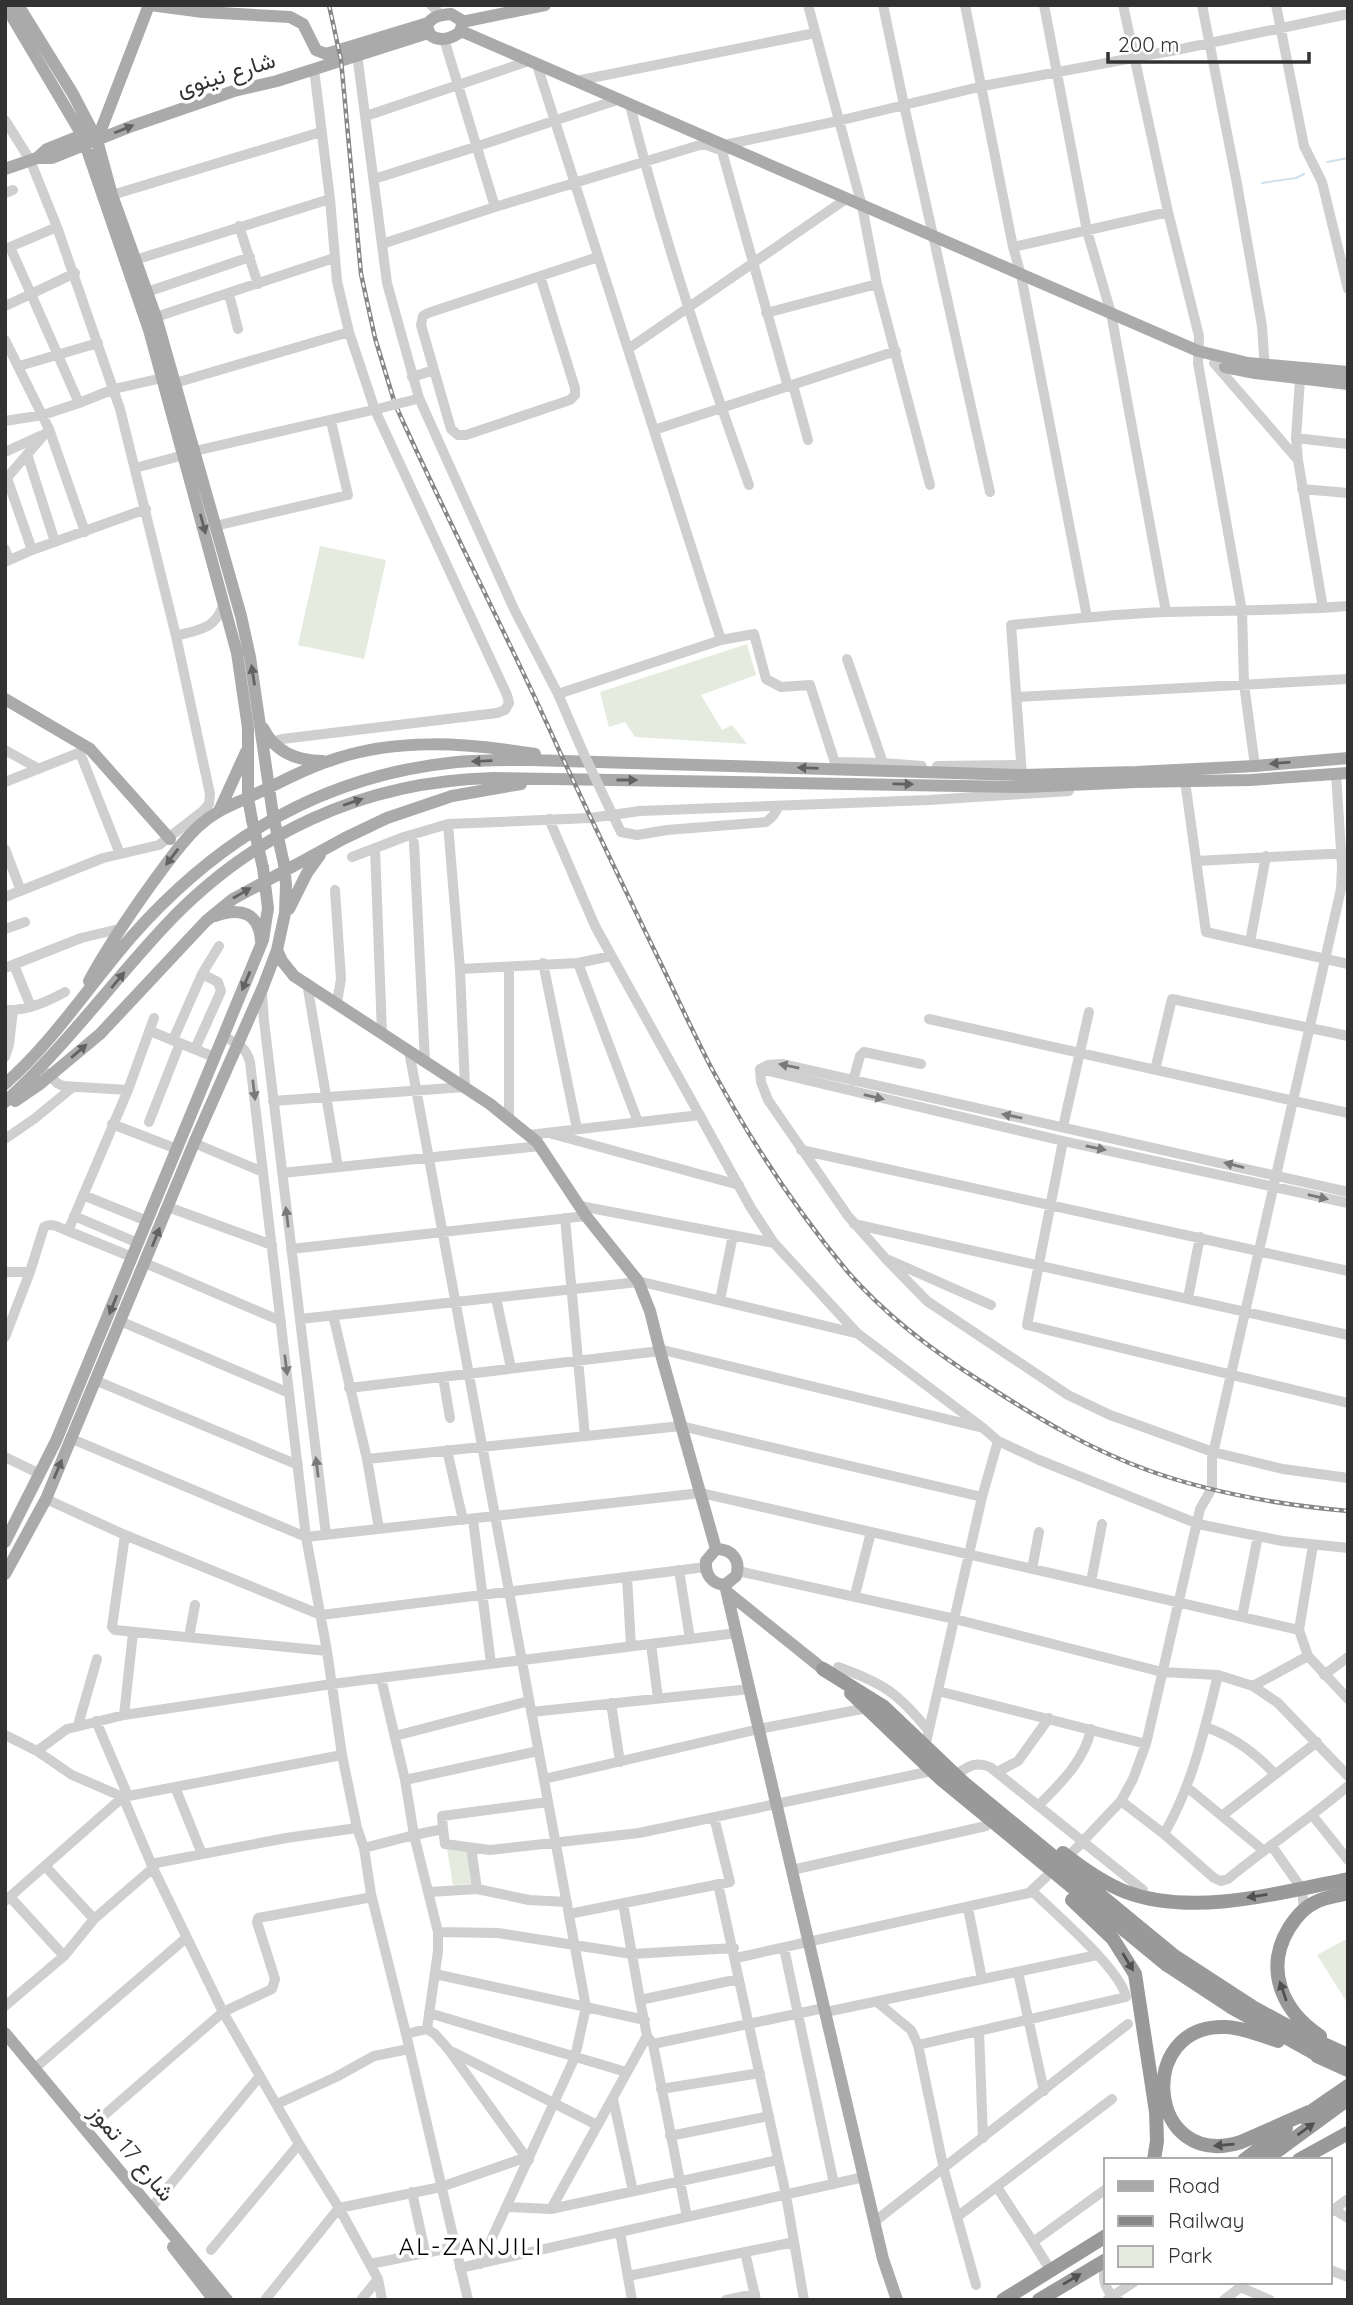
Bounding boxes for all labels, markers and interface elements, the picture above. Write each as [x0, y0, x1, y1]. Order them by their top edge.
scale bar [1108, 21, 1309, 65]
text: 200 m [1118, 31, 1180, 57]
street label: شارع نينوى [173, 45, 279, 104]
one-way arrow [114, 124, 135, 135]
one-way arrow [198, 514, 208, 535]
one-way arrow [247, 664, 258, 686]
one-way arrow [471, 755, 493, 767]
one-way arrow [1269, 758, 1291, 769]
one-way arrow [796, 763, 818, 774]
one-way arrow [616, 774, 638, 786]
one-way arrow [892, 779, 914, 790]
one-way arrow [342, 796, 363, 807]
one-way arrow [165, 848, 179, 866]
one-way arrow [232, 888, 252, 900]
one-way arrow [240, 971, 251, 992]
one-way arrow [110, 972, 125, 989]
one-way arrow [71, 1044, 88, 1059]
one-way arrow [778, 1061, 800, 1072]
one-way arrow [248, 1079, 259, 1101]
one-way arrow [863, 1092, 885, 1103]
one-way arrow [1000, 1110, 1022, 1121]
one-way arrow [1085, 1142, 1107, 1153]
one-way arrow [1222, 1160, 1244, 1171]
one-way arrow [1307, 1191, 1329, 1202]
one-way arrow [282, 1206, 293, 1228]
one-way arrow [150, 1226, 161, 1247]
one-way arrow [107, 1295, 118, 1316]
one-way arrow [280, 1354, 291, 1376]
one-way arrow [312, 1456, 323, 1478]
one-way arrow [53, 1459, 64, 1480]
one-way arrow [1246, 1891, 1268, 1902]
one-way arrow [1122, 1952, 1135, 1971]
one-way arrow [1277, 1980, 1288, 2001]
street label: شارع 17 تموز [81, 2098, 181, 2208]
one-way arrow [1297, 2122, 1315, 2137]
one-way arrow [1213, 2140, 1235, 2151]
legend [1104, 2158, 1332, 2284]
text: Road [1168, 2172, 1220, 2198]
text: Railway [1168, 2207, 1244, 2233]
district label: AL-ZANJILI [399, 2231, 543, 2261]
text: Park [1168, 2242, 1212, 2268]
one-way arrow [1063, 2273, 1082, 2286]

